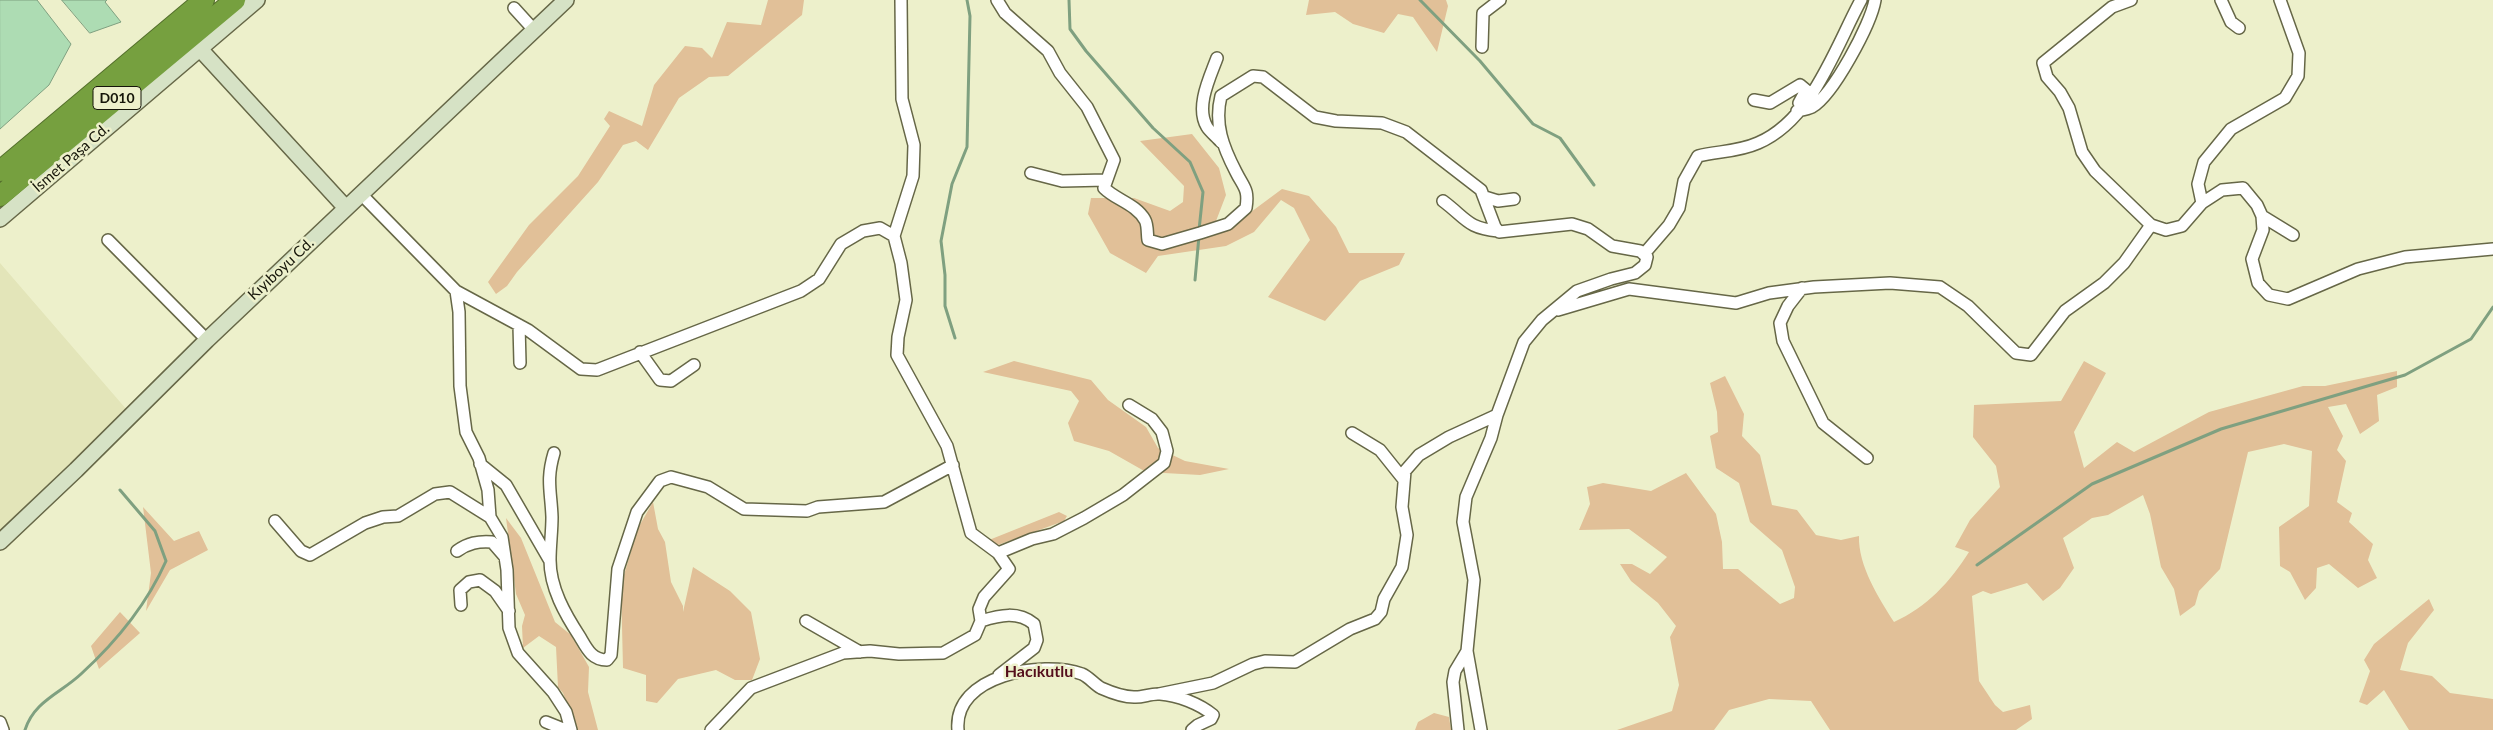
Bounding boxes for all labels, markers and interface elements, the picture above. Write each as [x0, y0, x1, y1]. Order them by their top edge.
road number: D010 [93, 86, 141, 110]
street label: İsmet Paşa Cd. [29, 120, 113, 196]
street label: Kıyıboyu Cd. [244, 234, 318, 304]
district label: Hacıkutlu [1005, 662, 1073, 682]

